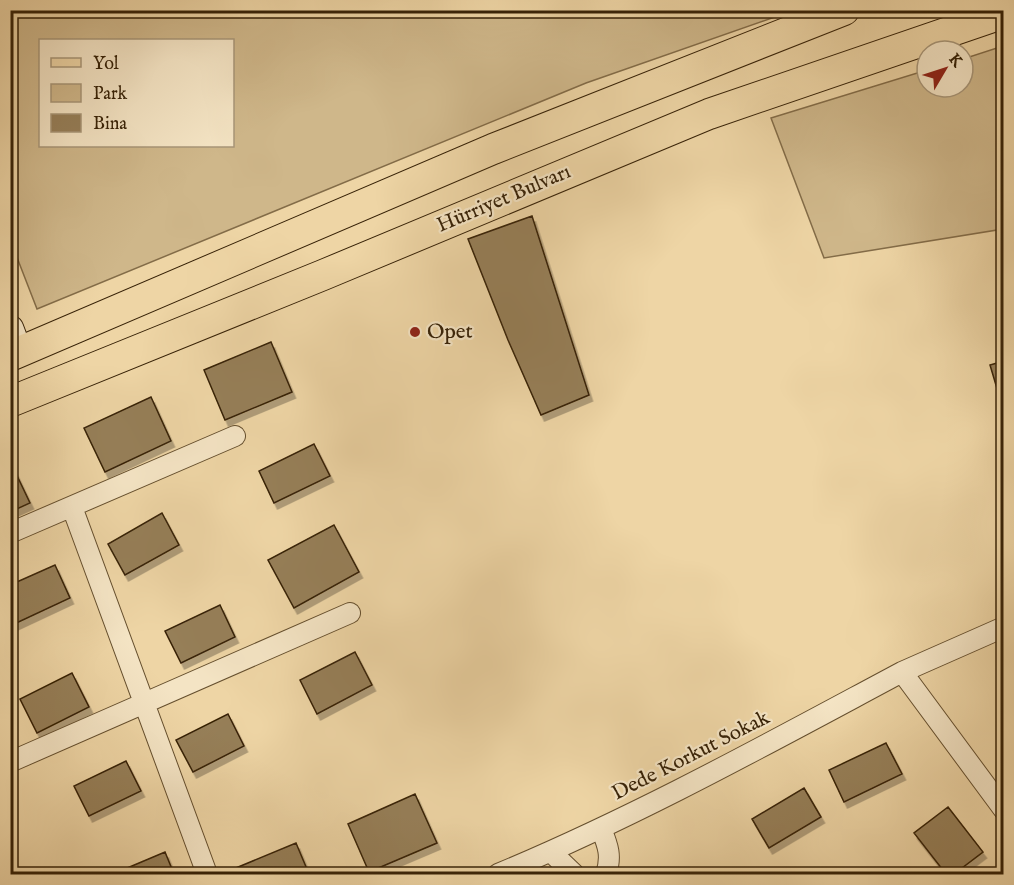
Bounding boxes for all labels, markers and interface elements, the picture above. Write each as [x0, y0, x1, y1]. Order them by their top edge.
legend [39, 39, 234, 147]
north arrow [915, 39, 975, 99]
text: K [944, 50, 967, 73]
text: Yol [93, 53, 119, 76]
text: Park [93, 83, 128, 106]
text: Bina [93, 113, 127, 136]
street label: Hürriyet Bulvarı [433, 159, 575, 239]
place label: Opet [427, 319, 473, 346]
marker: Opet [408, 325, 422, 339]
street label: Dede Korkut Sokak [608, 704, 775, 807]

